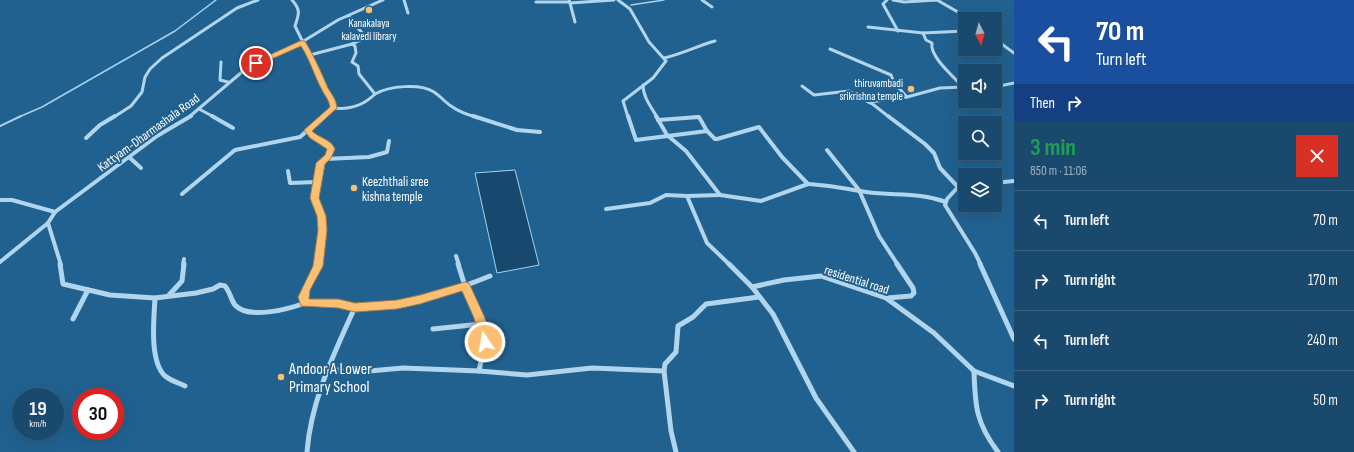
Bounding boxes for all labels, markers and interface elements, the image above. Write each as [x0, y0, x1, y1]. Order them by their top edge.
marker: Kanakalaya kalavedi library [364, 5, 374, 15]
north arrow [958, 12, 1002, 56]
map controls [958, 12, 1002, 212]
text: 70 m [1096, 15, 1144, 48]
icon: left [1030, 16, 1082, 68]
place label: Kanakalaya kalavedi library [341, 17, 397, 43]
pin [239, 46, 273, 80]
text: Turn left [1096, 49, 1147, 70]
icon: arrive [245, 52, 267, 74]
button: sound [958, 64, 1002, 108]
place label: thiruvambadi srikrishna temple [839, 77, 903, 103]
marker: thiruvambadi srikrishna temple [906, 84, 916, 94]
street label: Kattyam-Dharmashala Road [94, 90, 203, 175]
icon: right [1063, 92, 1085, 114]
text: Then [1030, 94, 1055, 113]
button: search [958, 116, 1002, 160]
text: 3 min [1030, 133, 1076, 162]
button: close [1296, 135, 1338, 177]
text: 850 m · 11:06 [1030, 163, 1087, 179]
button: layers [958, 168, 1002, 212]
place label: Keezhthali sree kishna temple [362, 174, 429, 205]
marker: Keezhthali sree kishna temple [349, 183, 359, 193]
icon: left [1030, 210, 1052, 232]
text: Turn left [1064, 211, 1109, 230]
text: 70 m [1313, 211, 1338, 230]
street label: residential road [822, 262, 891, 298]
icon: right [1030, 270, 1052, 292]
text: Turn right [1064, 271, 1116, 290]
text: 170 m [1308, 271, 1338, 290]
position arrow [464, 321, 506, 363]
icon: left [1030, 330, 1052, 352]
text: Turn left [1064, 331, 1109, 350]
text: 240 m [1307, 331, 1338, 350]
place label: Andoor A Lower Primary School [288, 360, 372, 397]
marker: Andoor A Lower Primary School [276, 372, 286, 382]
speed limit sign: 30 [72, 388, 124, 440]
icon: right [1030, 390, 1052, 412]
text: Turn right [1064, 391, 1116, 410]
text: 50 m [1313, 391, 1338, 410]
text: 19 [29, 397, 47, 421]
text: km/h [29, 418, 47, 430]

